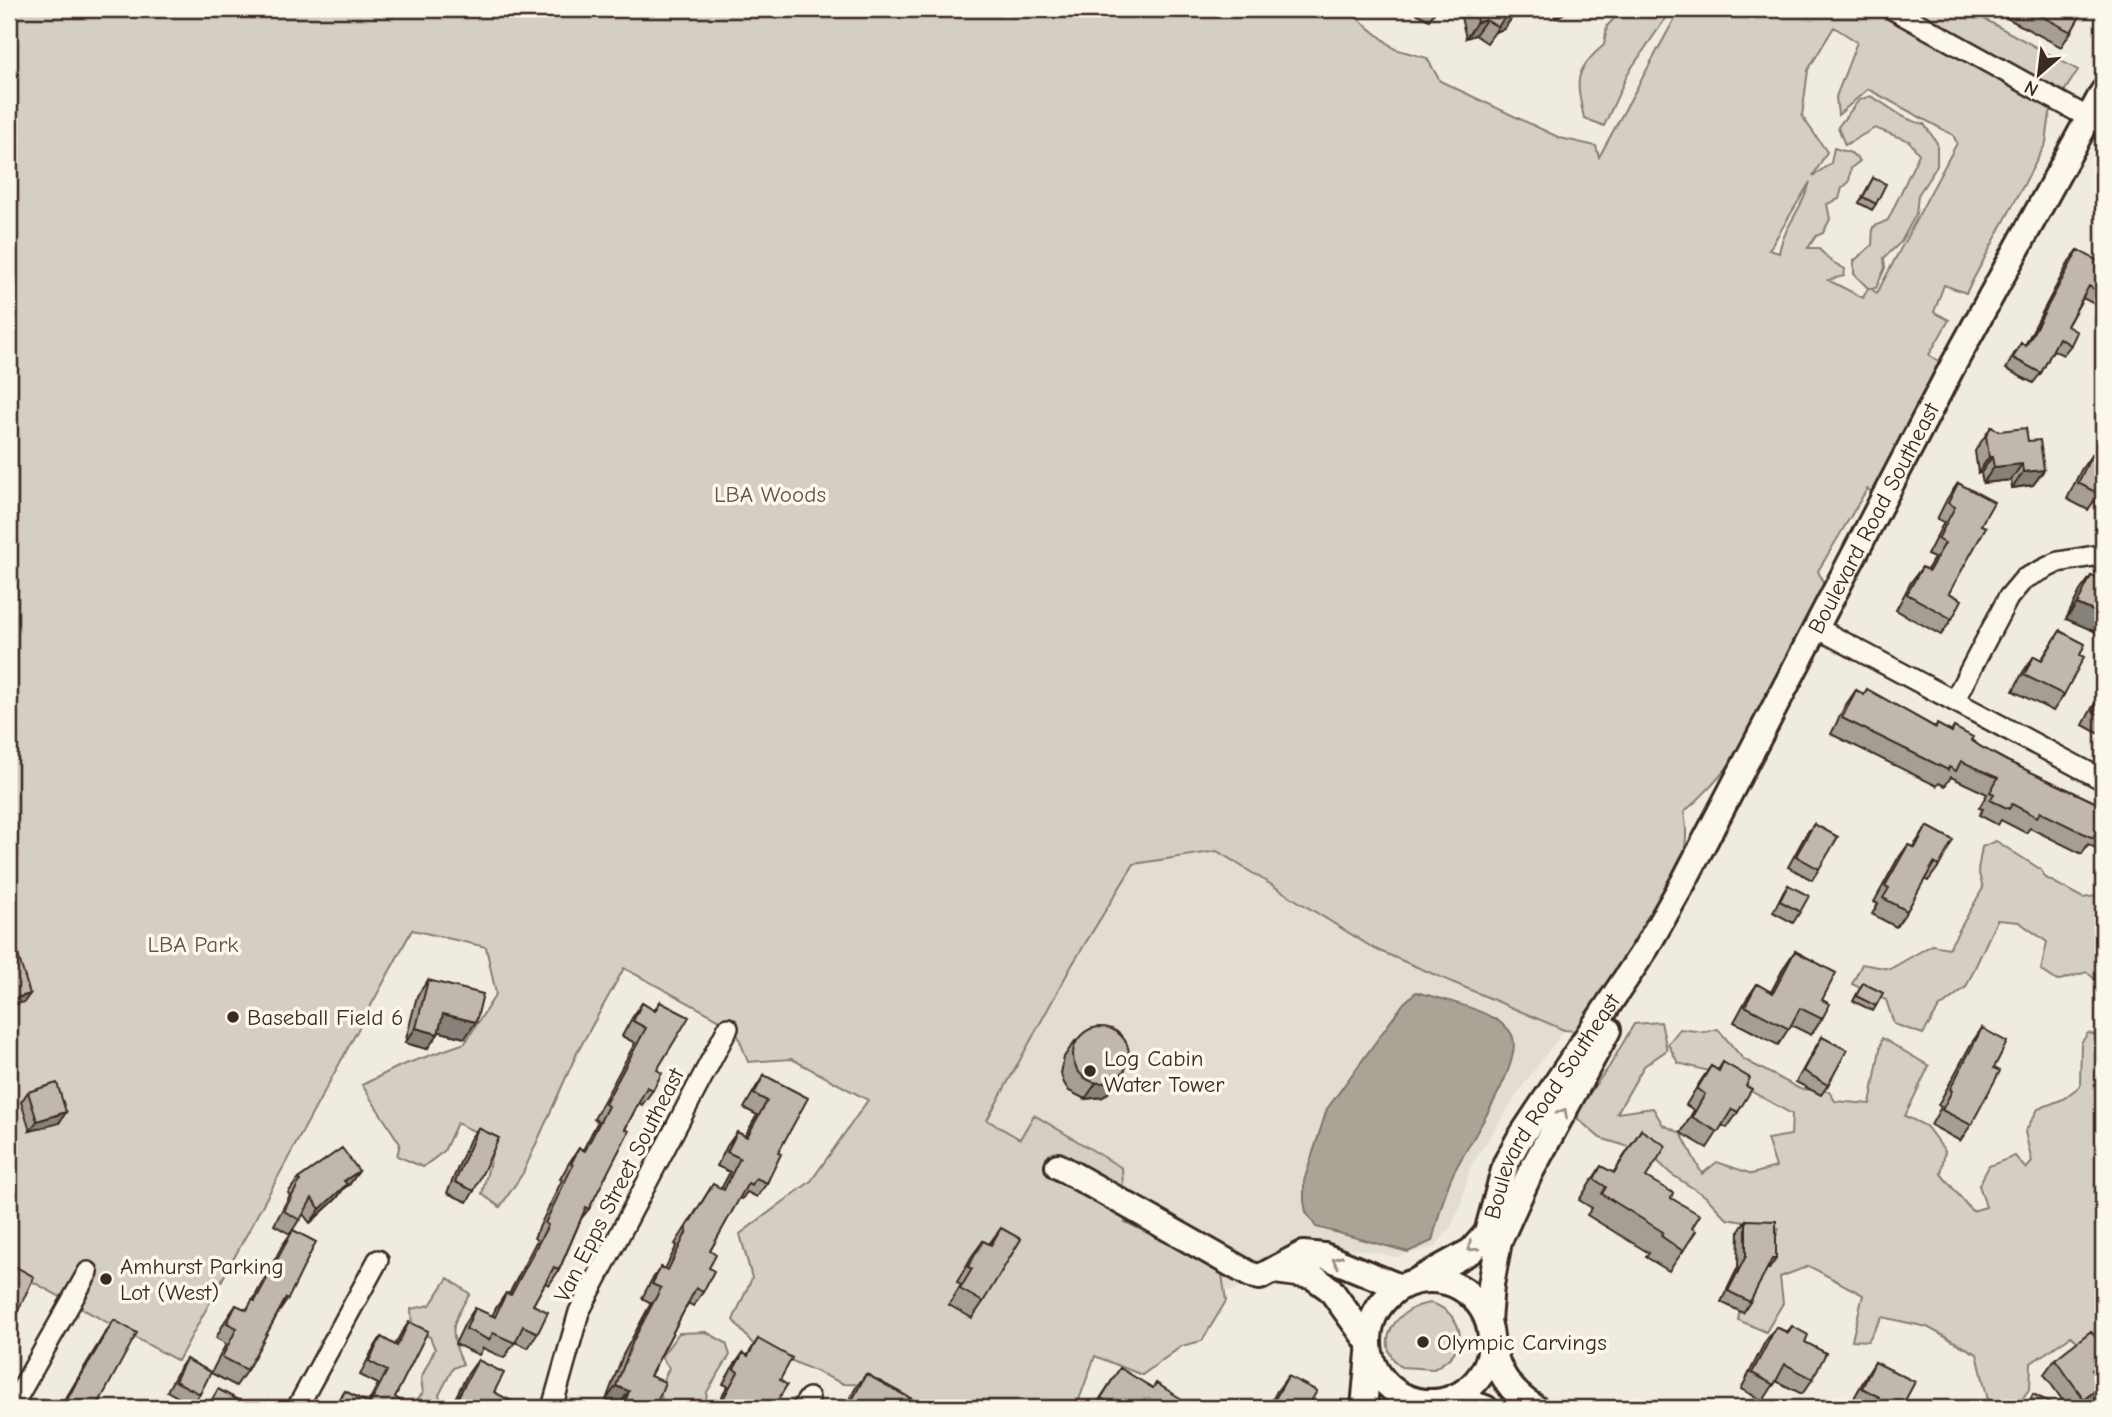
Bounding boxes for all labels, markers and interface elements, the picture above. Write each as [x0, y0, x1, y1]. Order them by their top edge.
north arrow [2004, 38, 2074, 108]
text: N [2021, 76, 2042, 101]
street label: Boulevard Road Southeast [1802, 397, 1945, 638]
park label: LBA Woods [714, 481, 826, 508]
park label: LBA Park [148, 931, 238, 958]
street label: Boulevard Road Southeast [1478, 987, 1626, 1222]
place label: Baseball Field 6 [247, 1004, 403, 1031]
marker: Baseball Field 6 [225, 1009, 241, 1025]
place label: Log Cabin Water Tower [1104, 1045, 1225, 1098]
street label: Van Epps Street Southeast [548, 1062, 690, 1307]
marker: Log Cabin Water Tower [1082, 1063, 1098, 1079]
one-way arrow [1555, 1108, 1568, 1121]
one-way arrow [1467, 1239, 1480, 1251]
place label: Amhurst Parking Lot (West) [120, 1253, 284, 1306]
one-way arrow [1331, 1255, 1344, 1269]
marker: Amhurst Parking Lot (West) [98, 1271, 114, 1287]
place label: Olympic Carvings [1437, 1329, 1607, 1356]
marker: Olympic Carvings [1415, 1334, 1431, 1350]

